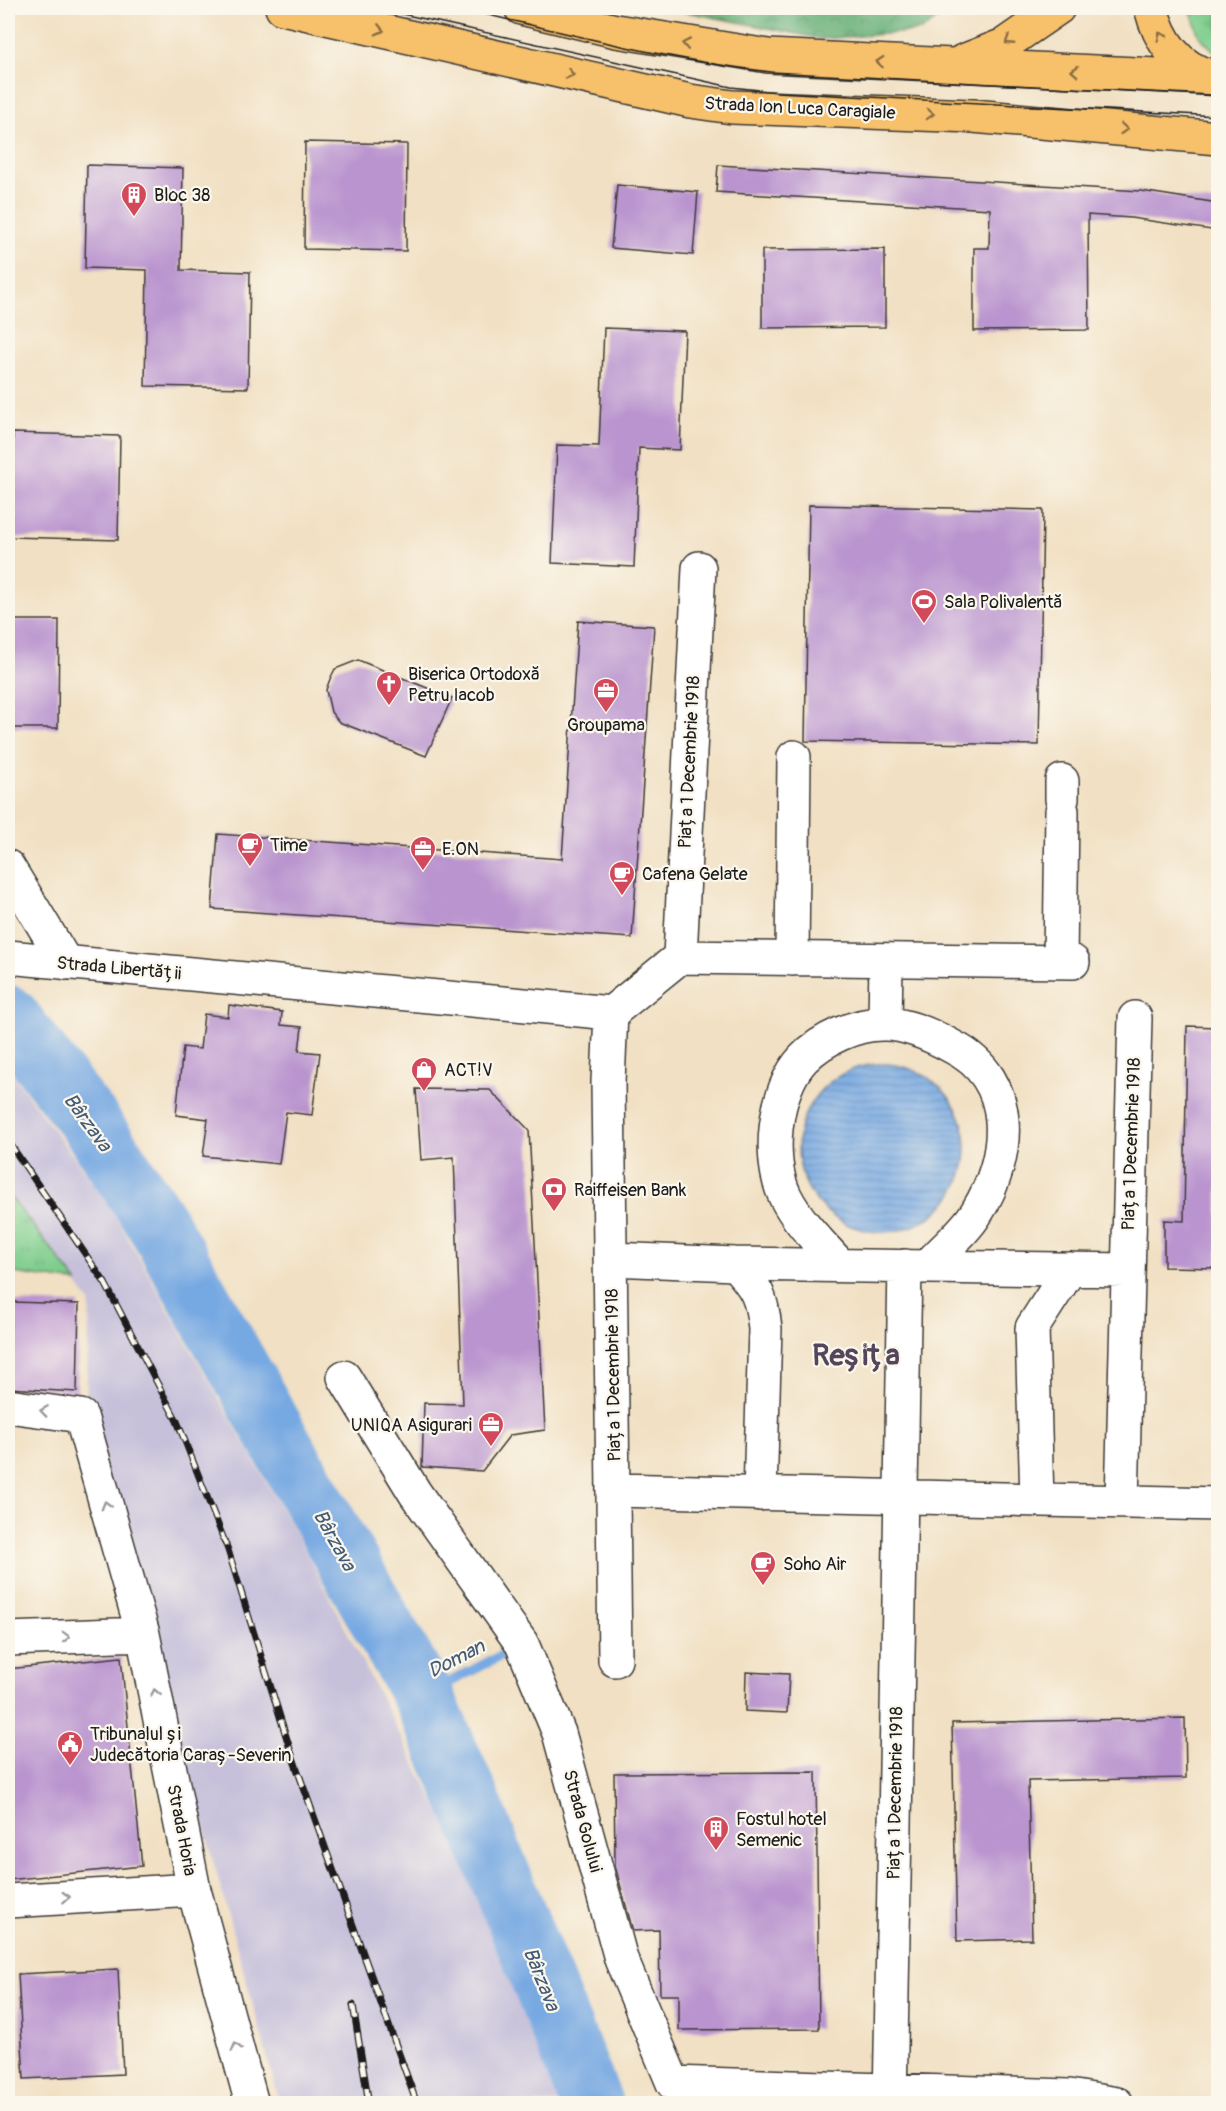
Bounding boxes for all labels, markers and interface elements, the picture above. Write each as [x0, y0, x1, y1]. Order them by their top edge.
one-way arrow [375, 23, 385, 36]
one-way arrow [1157, 31, 1169, 42]
one-way arrow [1005, 33, 1016, 44]
one-way arrow [681, 38, 691, 51]
one-way arrow [876, 55, 885, 68]
one-way arrow [1070, 65, 1079, 78]
one-way arrow [565, 67, 575, 80]
street label: Strada Ion Luca Caragiale [704, 92, 896, 125]
one-way arrow [925, 108, 934, 121]
one-way arrow [1119, 122, 1129, 135]
building icon: Bloc 38 [119, 180, 149, 218]
place label: Bloc 38 [154, 184, 210, 207]
sports icon: Sala Polivalentă [909, 587, 939, 625]
place label: Sala Polivalentă [944, 591, 1063, 614]
place label: Biserica Ortodoxă Petru Iacob [408, 663, 540, 707]
church icon: Biserica Ortodoxă Petru Iacob [374, 669, 404, 707]
street label: Piața 1 Decembrie 1918 [673, 675, 706, 849]
office icon: Groupama [591, 676, 621, 714]
place label: Groupama [567, 714, 645, 737]
cafe icon: Time [235, 830, 265, 868]
place label: Time [270, 834, 308, 857]
office icon: E.ON [408, 834, 438, 872]
place label: E.ON [442, 838, 479, 861]
cafe icon: Cafena Gelate [607, 859, 637, 897]
place label: Cafena Gelate [642, 863, 748, 886]
street label: Strada Libertății [56, 952, 182, 985]
shop icon: ACT!V [409, 1055, 439, 1093]
street label: Piața 1 Decembrie 1918 [1117, 1057, 1146, 1231]
place label: ACT!V [444, 1059, 493, 1082]
water label: Bârzava [58, 1088, 118, 1158]
bank icon: Raiffeisen Bank [539, 1175, 569, 1213]
place label: Raiffeisen Bank [574, 1179, 687, 1202]
street label: Piața 1 Decembrie 1918 [600, 1288, 627, 1462]
district label: Reșița [812, 1337, 900, 1374]
one-way arrow [40, 1405, 49, 1417]
office icon: UNIQA Asigurari [476, 1410, 506, 1448]
place label: UNIQA Asigurari [351, 1414, 472, 1437]
one-way arrow [101, 1500, 113, 1511]
water label: Bârzava [308, 1505, 362, 1577]
cafe icon: Soho Air [748, 1549, 778, 1587]
place label: Soho Air [783, 1553, 847, 1576]
one-way arrow [61, 1631, 70, 1643]
water label: Doman [424, 1633, 490, 1683]
one-way arrow [149, 1689, 162, 1699]
street label: Piața 1 Decembrie 1918 [882, 1706, 909, 1880]
place label: Tribunalul și Judecătoria Caraș-Severin [90, 1723, 292, 1767]
public building icon: Tribunalul și Judecătoria Caraș-Severin [55, 1729, 85, 1767]
street label: Strada Golului [558, 1767, 607, 1875]
street label: Strada Horia [161, 1782, 202, 1878]
place label: Fostul hotel Semenic [736, 1808, 827, 1852]
building icon: Fostul hotel Semenic [701, 1814, 731, 1852]
one-way arrow [61, 1891, 70, 1904]
water label: Bârzava [518, 1944, 566, 2016]
one-way arrow [231, 2042, 244, 2052]

